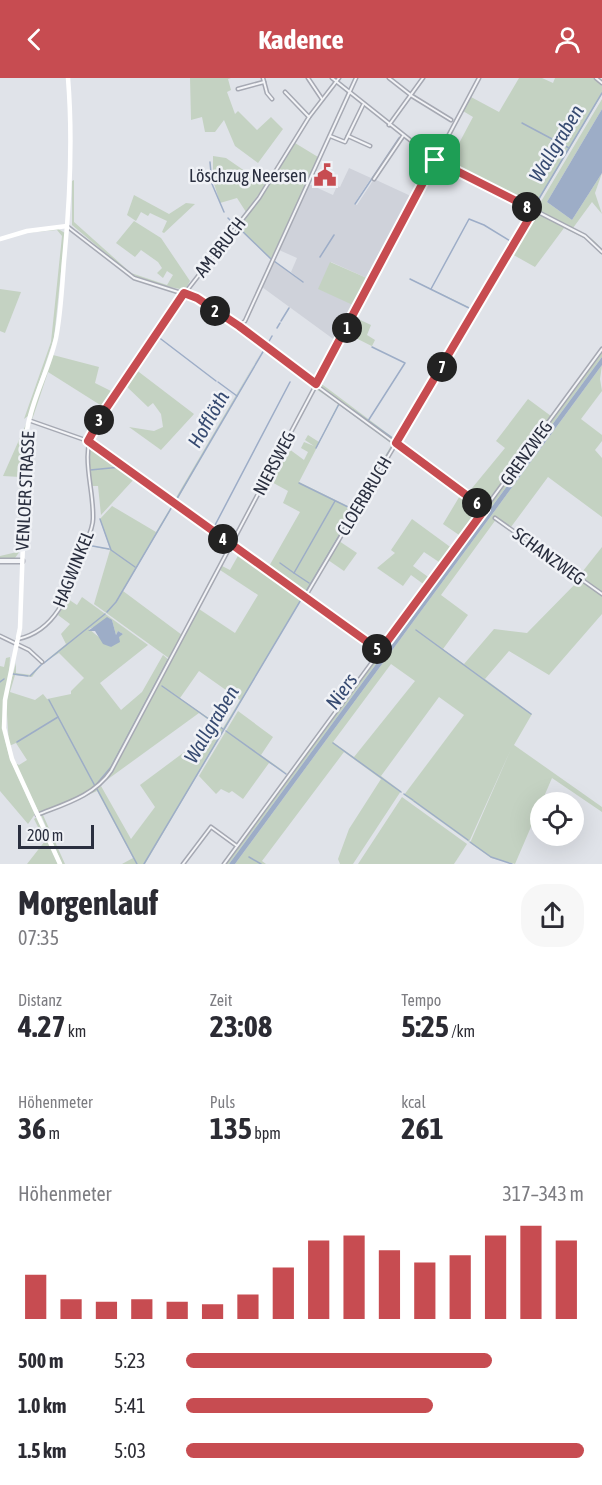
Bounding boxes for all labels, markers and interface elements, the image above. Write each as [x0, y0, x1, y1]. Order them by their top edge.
icon: back [18, 23, 51, 56]
icon: person [551, 23, 584, 56]
text: Kadence [258, 24, 344, 55]
water label: Wallgraben [524, 100, 588, 186]
pin [409, 134, 460, 185]
icon: arrive [418, 143, 451, 176]
public building icon: Löschzug Neersen [312, 162, 338, 188]
place label: Löschzug Neersen [189, 165, 307, 186]
pin: 8 [512, 192, 542, 222]
text: 8 [523, 198, 531, 216]
street label: AM BRUCH [190, 213, 250, 281]
pin: 2 [200, 296, 230, 326]
text: 2 [211, 302, 219, 320]
pin: 1 [332, 313, 362, 343]
text: 1 [343, 319, 351, 337]
pin: 7 [427, 352, 457, 382]
text: 7 [438, 358, 446, 376]
water label: Hofflöth [183, 386, 234, 451]
pin: 3 [84, 405, 114, 435]
text: 3 [95, 411, 103, 429]
street label: GRENZWEG [495, 416, 557, 490]
street label: NIERSWEG [248, 427, 300, 499]
street label: VENLOER STRASSE [11, 430, 39, 551]
street label: CLOERBRUCH [332, 453, 396, 539]
pin: 6 [462, 488, 492, 518]
text: 6 [473, 494, 481, 512]
street label: SCHANZWEG [509, 523, 589, 589]
pin: 4 [208, 524, 238, 554]
street label: HAGWINKEL [48, 528, 98, 610]
text: 4 [219, 530, 227, 548]
pin: 5 [362, 634, 392, 664]
text: 5 [373, 640, 381, 658]
water label: Niers [320, 669, 362, 713]
water label: Wallgraben [179, 681, 243, 767]
map controls [530, 792, 584, 846]
button: locate [530, 792, 584, 846]
scale bar [18, 822, 94, 850]
text: 200 m [27, 826, 63, 844]
text: Morgenlauf [18, 884, 158, 922]
button: share [521, 884, 584, 947]
text: 07:35 [18, 926, 59, 949]
text: Distanz [18, 991, 62, 1009]
text: Zeit [210, 991, 232, 1009]
text: Tempo [401, 991, 441, 1009]
text: 4.27 [18, 1009, 66, 1043]
text: 23:08 [210, 1009, 272, 1043]
text: 5:25 [401, 1009, 449, 1043]
text: km [66, 1022, 86, 1040]
text: /km [449, 1022, 475, 1040]
text: Höhenmeter [18, 1093, 93, 1111]
text: Puls [210, 1093, 235, 1111]
text: kcal [401, 1093, 426, 1111]
text: 36 [18, 1111, 46, 1145]
text: 135 [210, 1111, 252, 1145]
text: 261 [401, 1111, 444, 1145]
text: m [46, 1124, 60, 1142]
text: bpm [252, 1124, 281, 1142]
text: Höhenmeter [18, 1182, 112, 1205]
text: 317–343 m [502, 1182, 584, 1205]
text: 500 m [18, 1349, 63, 1372]
text: 5:23 [114, 1349, 146, 1372]
text: 1.0 km [18, 1394, 66, 1417]
text: 5:41 [114, 1394, 146, 1417]
text: 1.5 km [18, 1439, 66, 1462]
text: 5:03 [114, 1439, 146, 1462]

